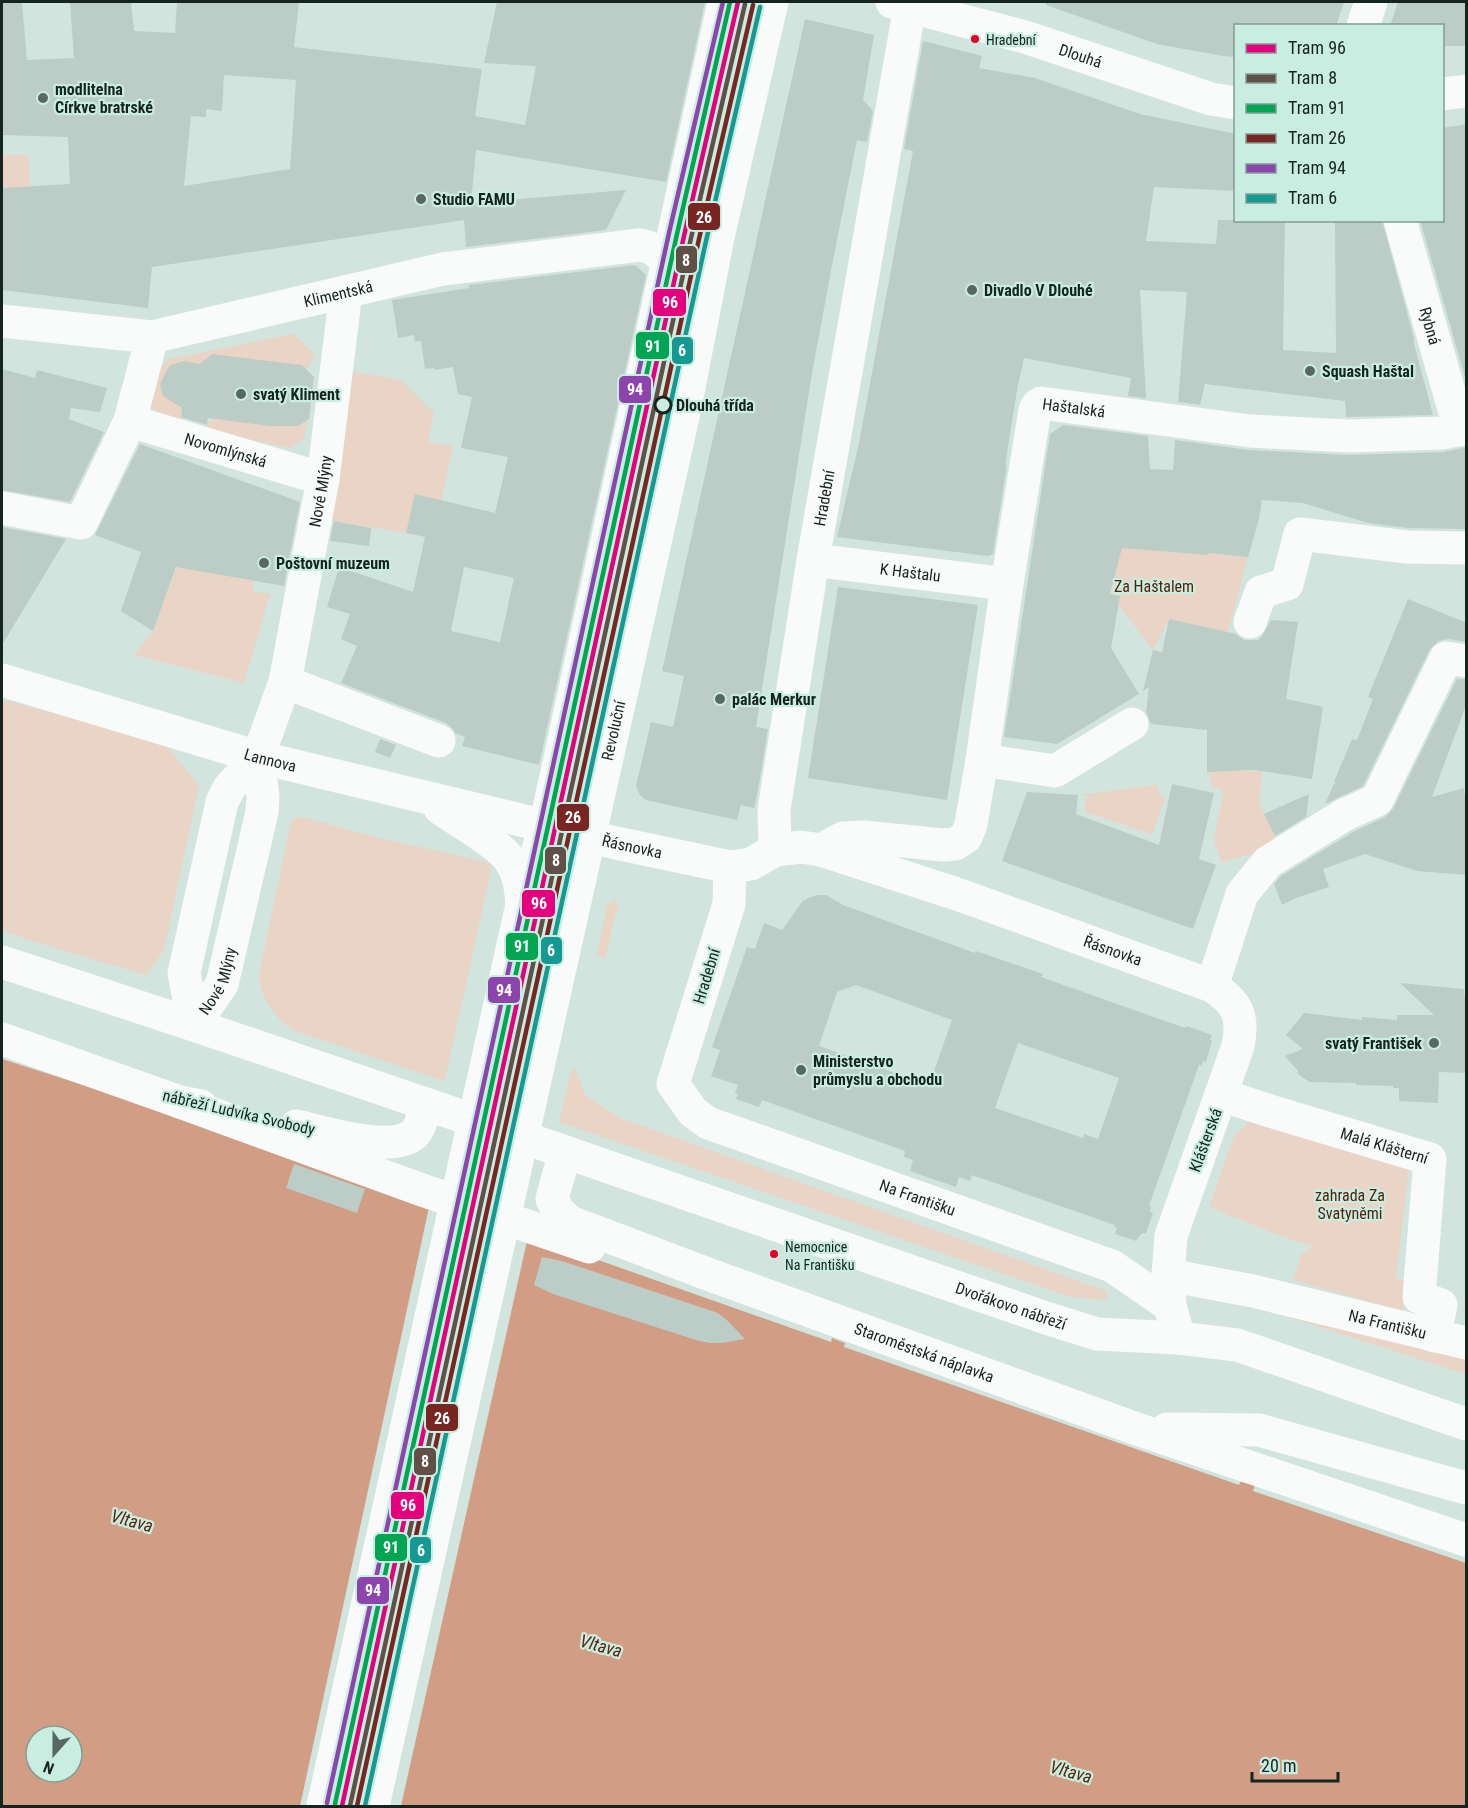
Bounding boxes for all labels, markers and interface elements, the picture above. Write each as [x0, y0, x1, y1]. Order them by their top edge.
legend [1234, 24, 1444, 222]
place label: Hradební [986, 32, 1037, 48]
marker: Hradební [969, 33, 981, 45]
text: Tram 96 [1288, 37, 1346, 58]
street label: Dlouhá [1056, 40, 1104, 72]
text: Tram 8 [1288, 67, 1337, 88]
place label: modlitelna Církve bratrské [55, 80, 153, 117]
marker: modlitelna Církve bratrské [36, 91, 50, 105]
text: Tram 91 [1288, 97, 1346, 118]
text: Tram 26 [1288, 127, 1346, 148]
text: Tram 94 [1288, 157, 1346, 178]
text: Tram 6 [1288, 187, 1337, 208]
place label: Studio FAMU [433, 190, 515, 209]
marker: Studio FAMU [414, 192, 428, 206]
line badge: 26 [687, 202, 721, 231]
text: 26 [696, 208, 712, 227]
line badge: 8 [675, 245, 698, 274]
text: 8 [682, 251, 690, 270]
street label: Klimentská [302, 277, 375, 311]
place label: Divadlo V Dlouhé [984, 281, 1093, 300]
marker: Divadlo V Dlouhé [965, 283, 979, 297]
line badge: 96 [652, 288, 687, 317]
text: 96 [662, 293, 678, 312]
street label: Rybná [1415, 305, 1444, 347]
line badge: 91 [635, 331, 670, 360]
line badge: 6 [671, 336, 694, 365]
text: 91 [645, 337, 661, 356]
text: 6 [678, 341, 686, 360]
place label: Squash Haštal [1322, 362, 1414, 381]
marker: Squash Haštal [1303, 364, 1317, 378]
line badge: 94 [618, 375, 652, 404]
text: 94 [627, 380, 643, 399]
place label: svatý Kliment [253, 385, 340, 404]
marker: svatý Kliment [234, 387, 248, 401]
street label: Haštalská [1041, 394, 1106, 422]
marker: Dlouhá třída [654, 396, 672, 414]
place label: Dlouhá třída [676, 396, 754, 415]
street label: Novomlýnská [182, 429, 269, 472]
street label: Nové Mlýny [305, 454, 336, 529]
street label: Hradební [810, 467, 839, 528]
place label: Poštovní muzeum [276, 554, 390, 573]
marker: Poštovní muzeum [257, 556, 271, 570]
street label: K Haštalu [879, 559, 942, 586]
park label: Za Haštalem [1114, 577, 1194, 596]
place label: palác Merkur [732, 690, 816, 709]
marker: palác Merkur [713, 692, 727, 706]
street label: Revoluční [598, 698, 630, 762]
street label: Lannova [242, 744, 298, 776]
line badge: 26 [556, 803, 590, 832]
text: 26 [565, 808, 581, 827]
street label: Řásnovka [600, 831, 664, 862]
line badge: 8 [544, 846, 567, 875]
text: 8 [552, 851, 560, 870]
line badge: 96 [521, 889, 556, 918]
text: 96 [531, 894, 547, 913]
street label: Řásnovka [1081, 931, 1145, 970]
line badge: 91 [505, 932, 539, 961]
line badge: 6 [540, 936, 563, 965]
text: 91 [514, 937, 530, 956]
text: 6 [547, 941, 555, 960]
street label: Nové Mlýny [195, 945, 240, 1019]
street label: Hradební [689, 945, 724, 1006]
line badge: 94 [487, 976, 521, 1004]
text: 94 [496, 981, 512, 1000]
place label: svatý František [1325, 1034, 1422, 1053]
marker: svatý František [1427, 1036, 1441, 1050]
place label: Ministerstvo průmyslu a obchodu [813, 1052, 942, 1089]
marker: Ministerstvo průmyslu a obchodu [794, 1063, 808, 1077]
street label: nábřeží Ludvíka Svobody [161, 1086, 317, 1139]
street label: Klášterská [1185, 1106, 1226, 1175]
street label: Malá Klášterní [1338, 1124, 1432, 1168]
street label: Na Františku [877, 1175, 958, 1220]
park label: zahrada Za Svatyněmi [1315, 1186, 1385, 1223]
place label: Nemocnice Na Františku [785, 1239, 854, 1273]
marker: Nemocnice Na Františku [768, 1248, 780, 1260]
street label: Dvořákovo nábřeží [953, 1278, 1070, 1334]
street label: Na Františku [1347, 1306, 1428, 1343]
street label: Staroměstská náplavka [852, 1319, 997, 1387]
line badge: 26 [425, 1403, 459, 1432]
text: 26 [434, 1409, 450, 1428]
line badge: 8 [413, 1447, 437, 1476]
text: 8 [421, 1452, 429, 1471]
line badge: 96 [390, 1491, 425, 1520]
text: 96 [400, 1496, 416, 1515]
water label: Vltava [109, 1505, 156, 1536]
line badge: 91 [374, 1533, 408, 1562]
line badge: 6 [409, 1536, 432, 1564]
text: 91 [383, 1538, 399, 1557]
text: 6 [417, 1541, 425, 1560]
line badge: 94 [356, 1576, 390, 1605]
text: 94 [365, 1581, 381, 1600]
water label: Vltava [578, 1630, 625, 1661]
north arrow [24, 1724, 84, 1784]
scale bar [1252, 1745, 1338, 1783]
text: 20 m [1261, 1755, 1296, 1776]
water label: Vltava [1048, 1756, 1095, 1787]
text: N [41, 1757, 57, 1778]

